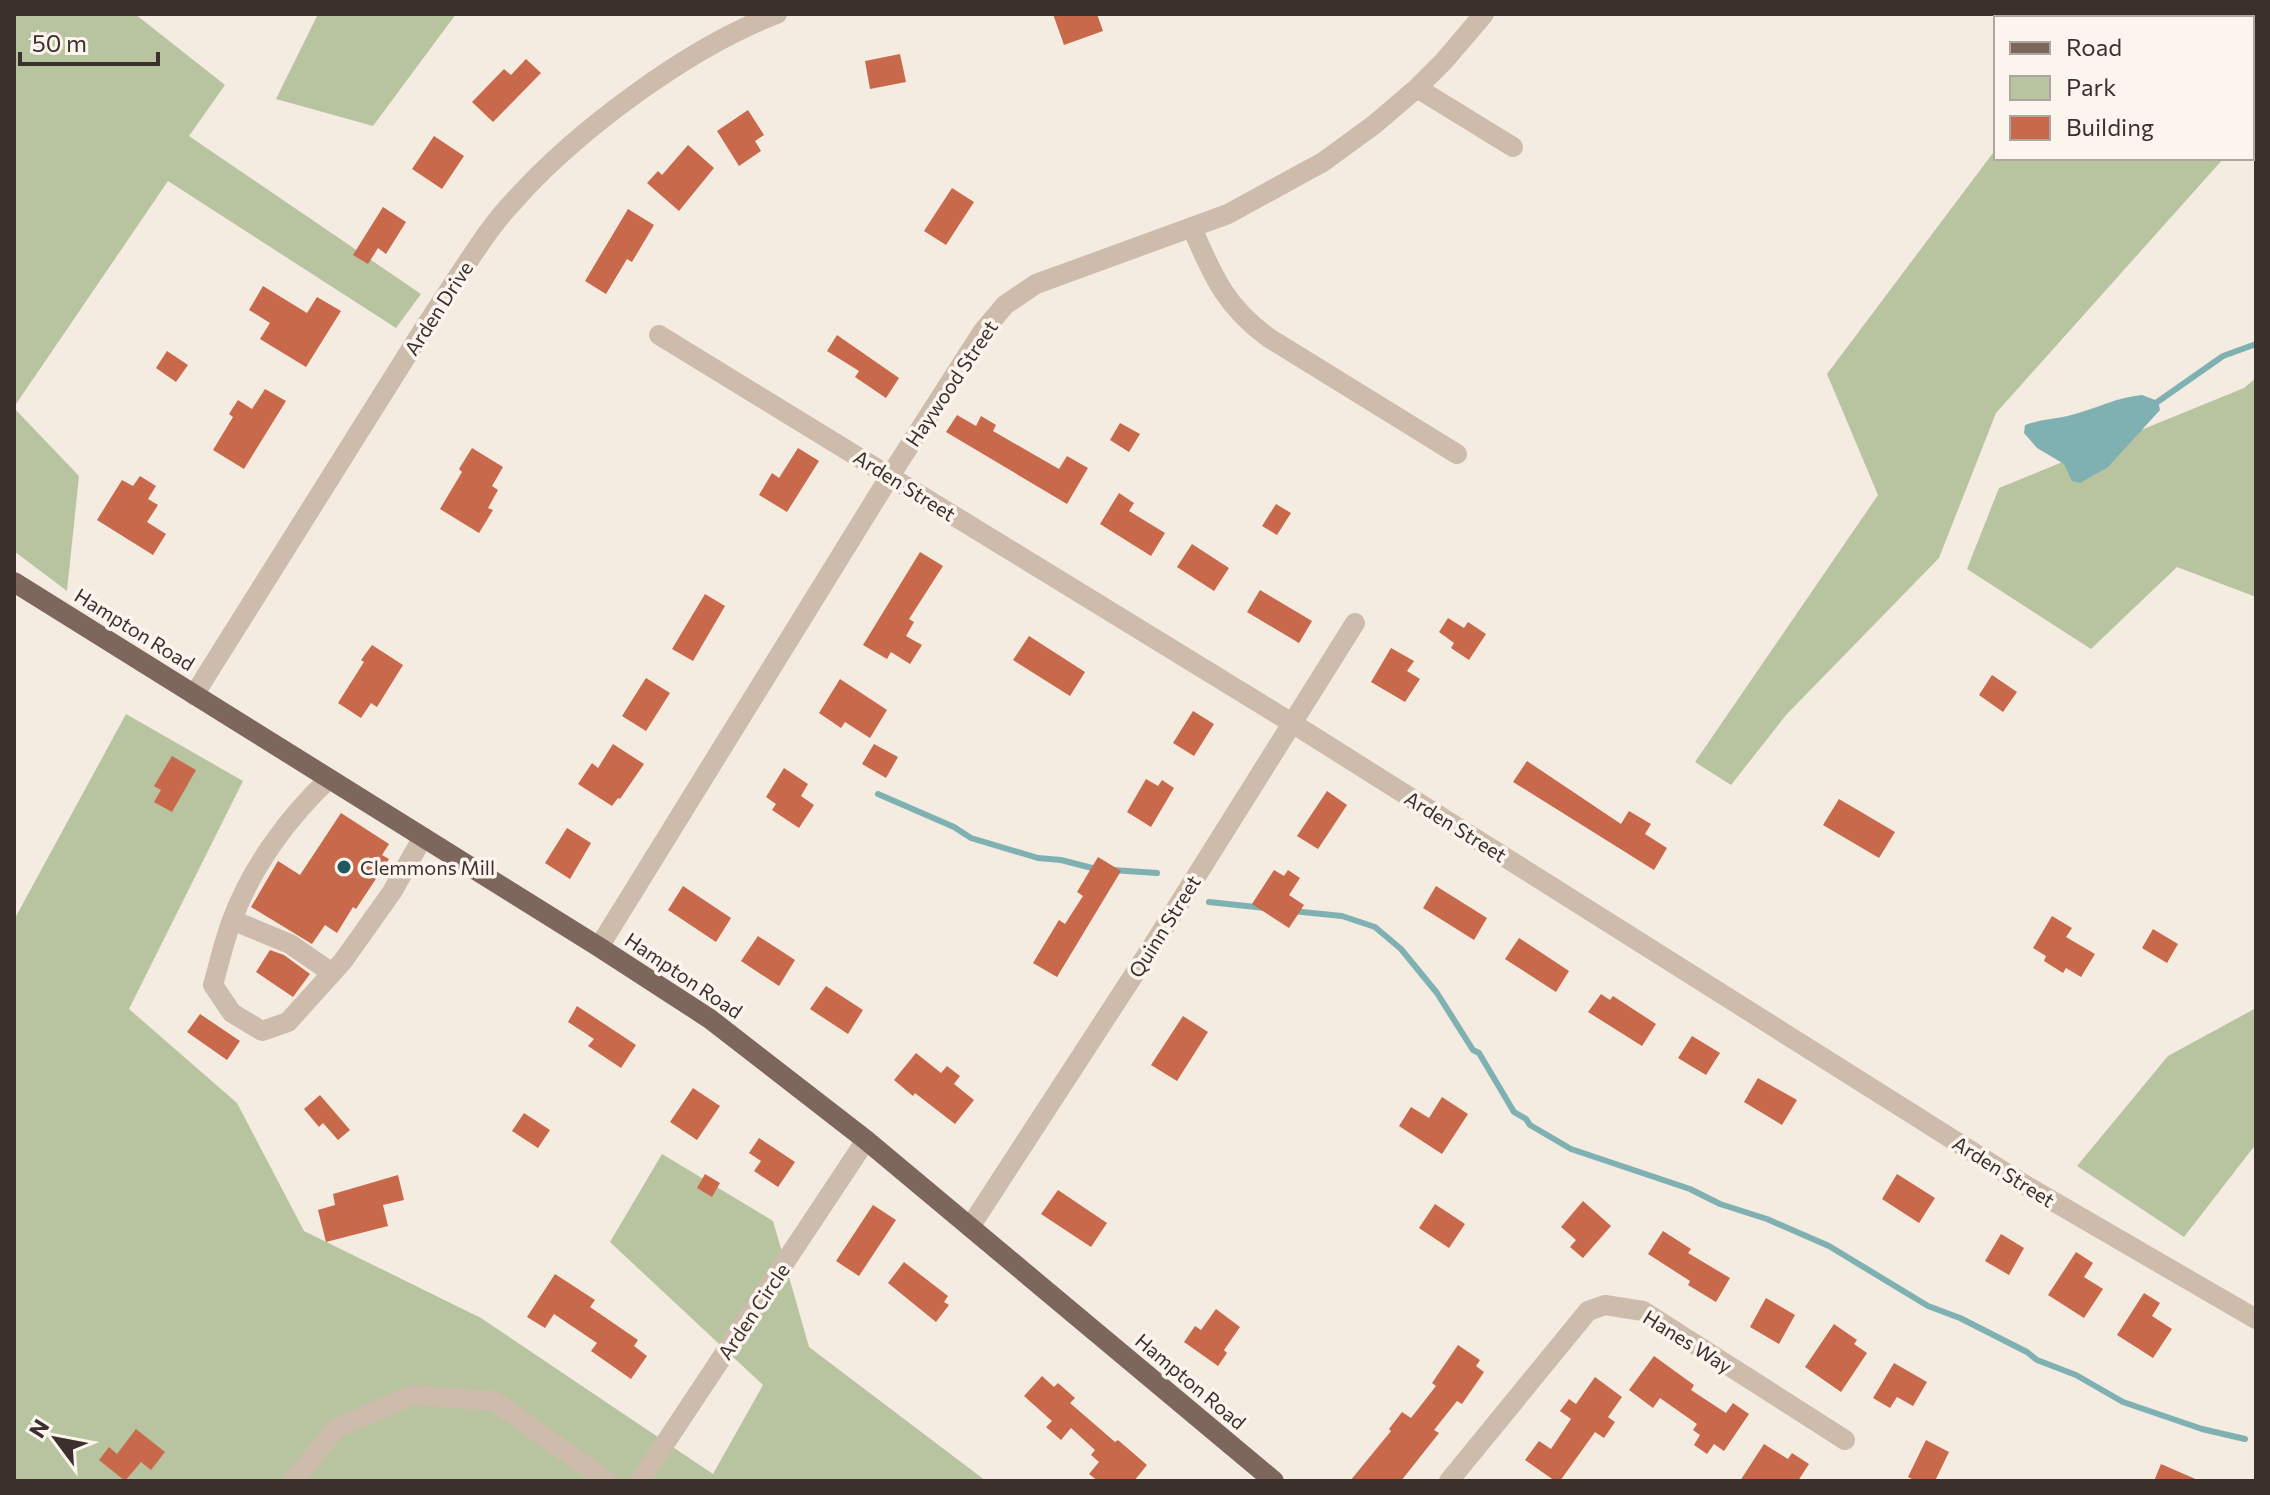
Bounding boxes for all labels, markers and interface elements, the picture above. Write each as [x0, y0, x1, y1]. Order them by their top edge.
scale bar [20, 16, 158, 66]
legend [1994, 16, 2254, 160]
text: 50 m [32, 28, 87, 57]
text: Road [2066, 32, 2122, 61]
text: Park [2066, 72, 2116, 101]
text: Building [2066, 112, 2154, 141]
street label: Arden Drive [399, 257, 477, 359]
street label: Haywood Street [900, 315, 1002, 451]
street label: Arden Street [850, 444, 960, 526]
street label: Hampton Road [71, 583, 199, 675]
street label: Arden Street [1401, 785, 1511, 867]
place label: Clemmons Mill [360, 855, 495, 879]
marker: Clemmons Mill [335, 858, 353, 876]
street label: Quinn Street [1123, 870, 1205, 982]
street label: Hampton Road [621, 927, 747, 1023]
street label: Arden Street [1949, 1130, 2059, 1212]
street label: Arden Circle [712, 1258, 794, 1364]
street label: Hanes Way [1639, 1304, 1737, 1378]
street label: Hampton Road [1131, 1328, 1251, 1434]
north arrow [16, 1399, 96, 1479]
text: N [23, 1414, 54, 1442]

